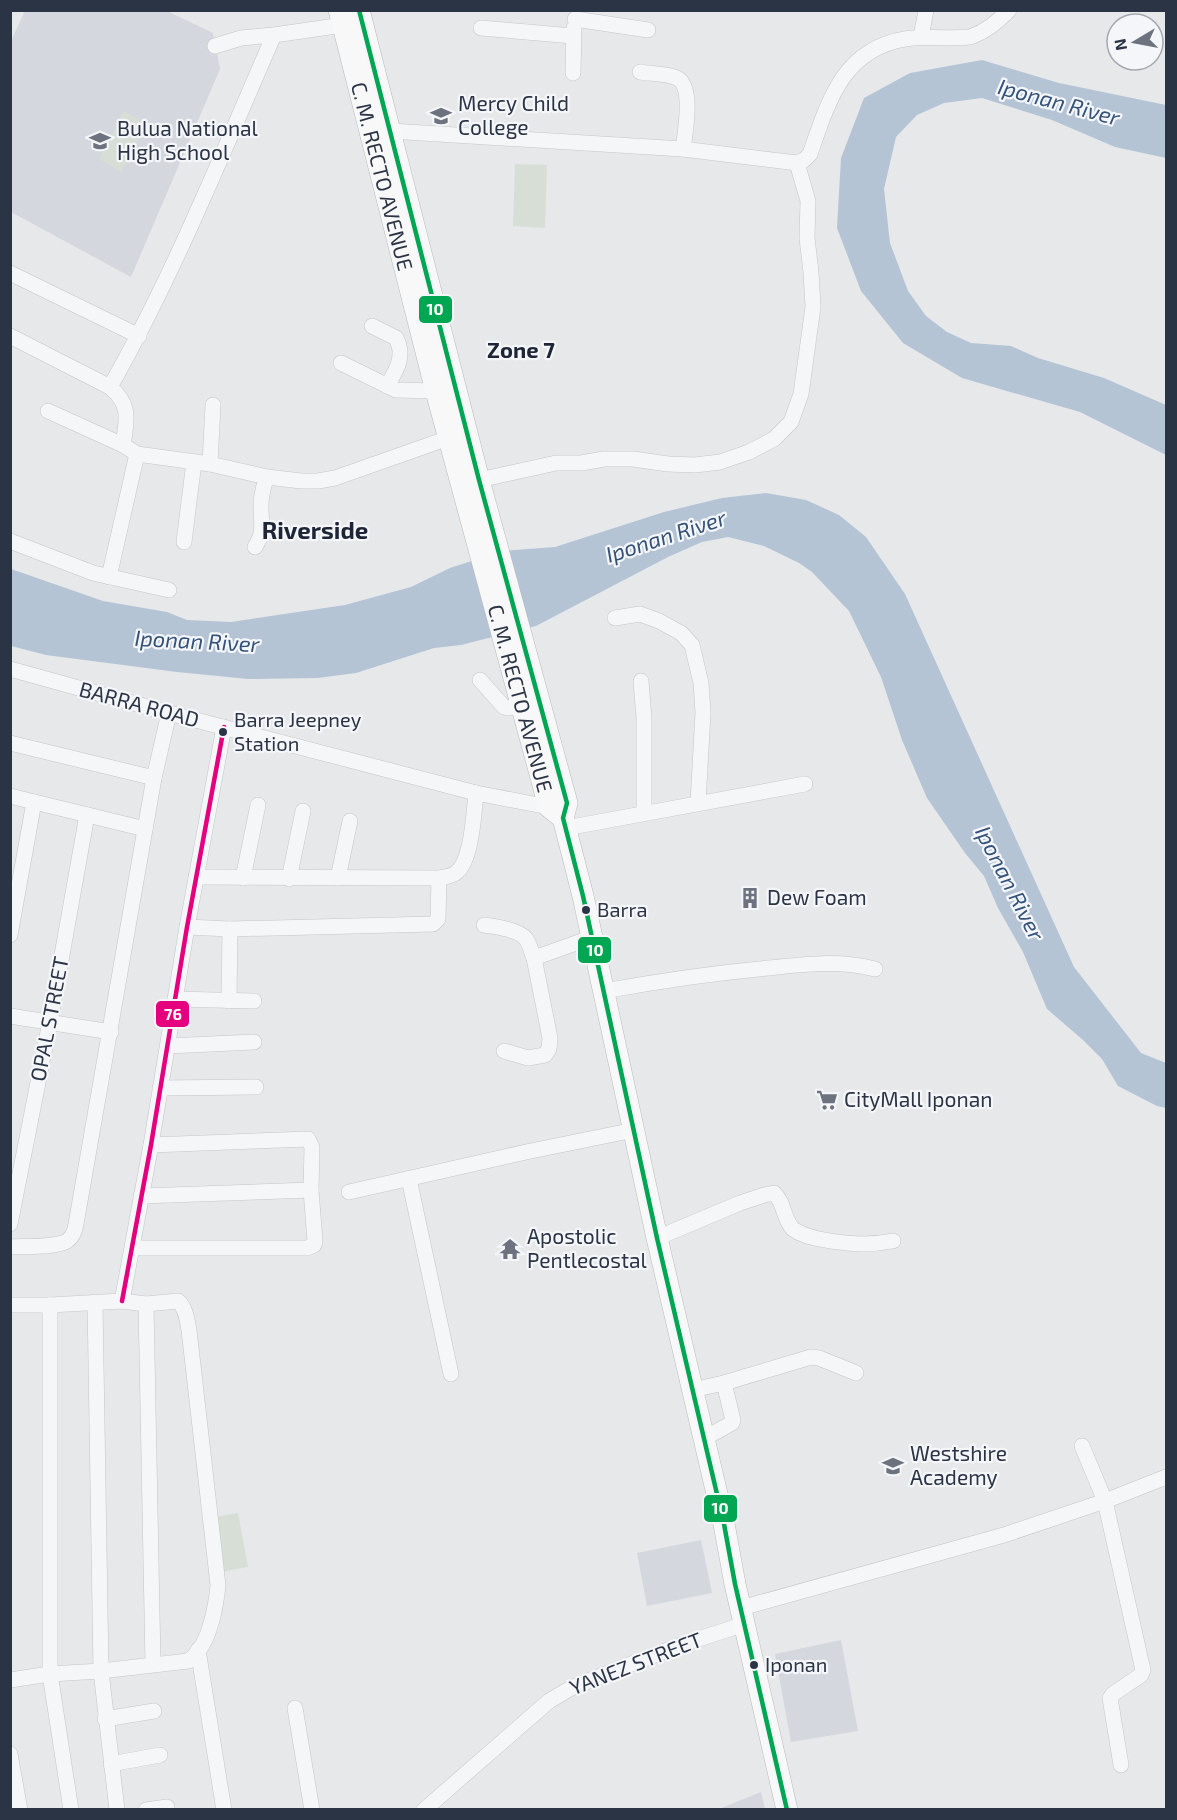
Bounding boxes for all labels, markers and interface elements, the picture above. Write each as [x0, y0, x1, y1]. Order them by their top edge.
north arrow [1105, 12, 1165, 72]
text: N [1109, 37, 1130, 52]
water label: Iponan River [996, 72, 1124, 130]
street label: C. M. RECTO AVENUE [347, 79, 419, 273]
place label: Mercy Child College [458, 90, 569, 139]
school or university icon: Mercy Child College [429, 104, 453, 128]
place label: Bulua National High School [117, 115, 259, 164]
school or university icon: Bulua National High School [88, 129, 112, 153]
line badge: 10 [418, 295, 453, 324]
text: 10 [426, 299, 444, 318]
district label: Zone 7 [487, 336, 555, 362]
water label: Iponan River [602, 503, 730, 567]
district label: Riverside [262, 515, 368, 544]
street label: C. M. RECTO AVENUE [484, 602, 558, 795]
water label: Iponan River [134, 624, 261, 656]
street label: BARRA ROAD [77, 676, 202, 732]
place label: Barra Jeepney Station [234, 707, 362, 755]
marker: Barra Jeepney Station [217, 726, 229, 738]
water label: Iponan River [971, 821, 1051, 945]
place label: Dew Foam [767, 884, 867, 909]
building icon: Dew Foam [738, 886, 762, 910]
place label: Barra [597, 897, 647, 921]
marker: Barra [580, 904, 592, 916]
line badge: 10 [577, 936, 612, 964]
text: 10 [586, 940, 604, 959]
street label: OPAL STREET [24, 954, 73, 1083]
line badge: 76 [155, 1000, 190, 1028]
text: 76 [164, 1004, 182, 1023]
place label: CityMall Iponan [844, 1086, 992, 1111]
supermarket icon: CityMall Iponan [815, 1088, 839, 1112]
place label: Apostolic Pentlecostal [527, 1223, 647, 1272]
temple icon: Apostolic Pentlecostal [498, 1237, 522, 1261]
place label: Westshire Academy [910, 1440, 1007, 1489]
school or university icon: Westshire Academy [881, 1454, 905, 1478]
line badge: 10 [703, 1494, 738, 1523]
text: 10 [711, 1498, 729, 1517]
street label: YANEZ STREET [566, 1626, 705, 1699]
place label: Iponan [765, 1652, 827, 1676]
marker: Iponan [748, 1659, 760, 1671]

